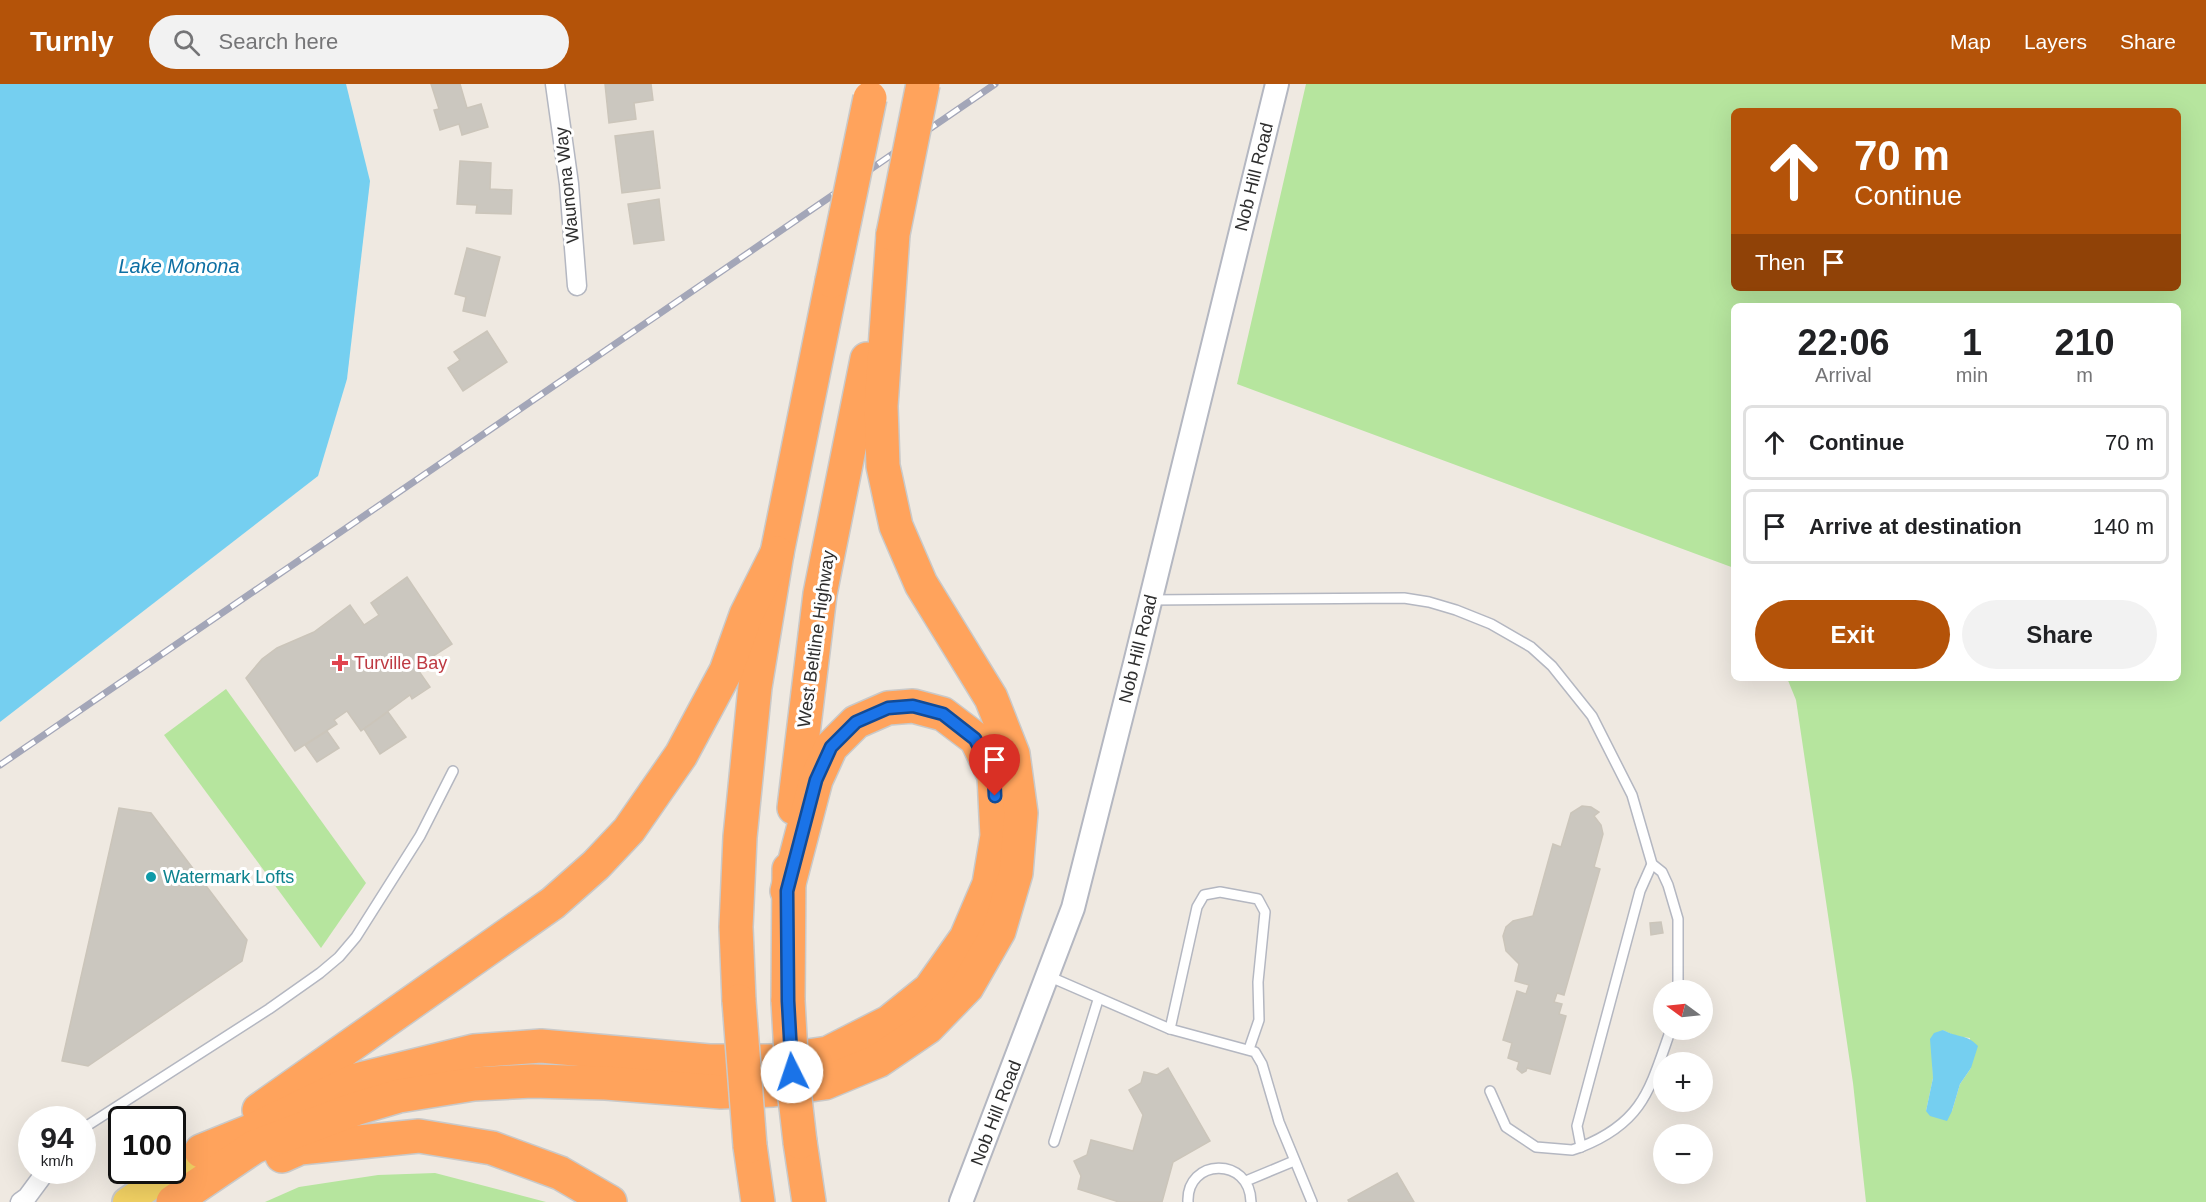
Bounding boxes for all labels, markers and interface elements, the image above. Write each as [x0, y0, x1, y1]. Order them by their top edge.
search box [149, 15, 569, 69]
text: Turnly [30, 26, 113, 57]
icon: search [170, 26, 203, 59]
text: Search here [218, 29, 338, 54]
text: Map [1950, 30, 1991, 53]
text: Layers [2024, 30, 2087, 53]
text: Share [2120, 30, 2176, 53]
street label: Nob Hill Road [1231, 121, 1277, 233]
street label: Waunona Way [551, 126, 583, 244]
icon: ahead [1755, 132, 1833, 210]
text: 70 m [1854, 132, 1950, 179]
text: Continue [1854, 181, 1962, 211]
icon: arrive [1817, 246, 1850, 279]
text: Then [1755, 250, 1805, 275]
water label: Lake Monona [118, 255, 240, 277]
text: 22:06 [1797, 322, 1889, 363]
text: 1 [1962, 322, 1982, 363]
text: 210 [2054, 322, 2115, 363]
text: Arrival [1815, 364, 1872, 386]
text: min [1956, 364, 1988, 386]
text: m [2076, 364, 2093, 386]
icon: ahead [1758, 426, 1791, 459]
text: Continue [1809, 430, 1904, 455]
text: 70 m [2105, 430, 2154, 455]
icon: arrive [1758, 510, 1791, 543]
text: Arrive at destination [1809, 514, 2022, 539]
text: 140 m [2093, 514, 2154, 539]
street label: West Beltline Highway [794, 549, 838, 729]
street label: Nob Hill Road [1115, 593, 1161, 705]
button: Exit [1755, 600, 1950, 669]
button: Share [1962, 600, 2157, 669]
place label: Turville Bay [354, 653, 447, 673]
marker: Turville Bay [331, 654, 349, 672]
pin [969, 734, 1020, 796]
icon: arrive [978, 743, 1011, 776]
place label: Watermark Lofts [163, 867, 294, 887]
marker: Watermark Lofts [144, 870, 158, 884]
north arrow [1653, 980, 1713, 1040]
map controls [1653, 980, 1713, 1184]
position arrow [760, 1040, 824, 1104]
button: + [1653, 1052, 1713, 1112]
street label: Nob Hill Road [967, 1058, 1025, 1168]
speed limit sign: 100 [108, 1106, 186, 1184]
text: 94 [40, 1121, 74, 1154]
button: − [1653, 1124, 1713, 1184]
text: km/h [41, 1152, 73, 1169]

